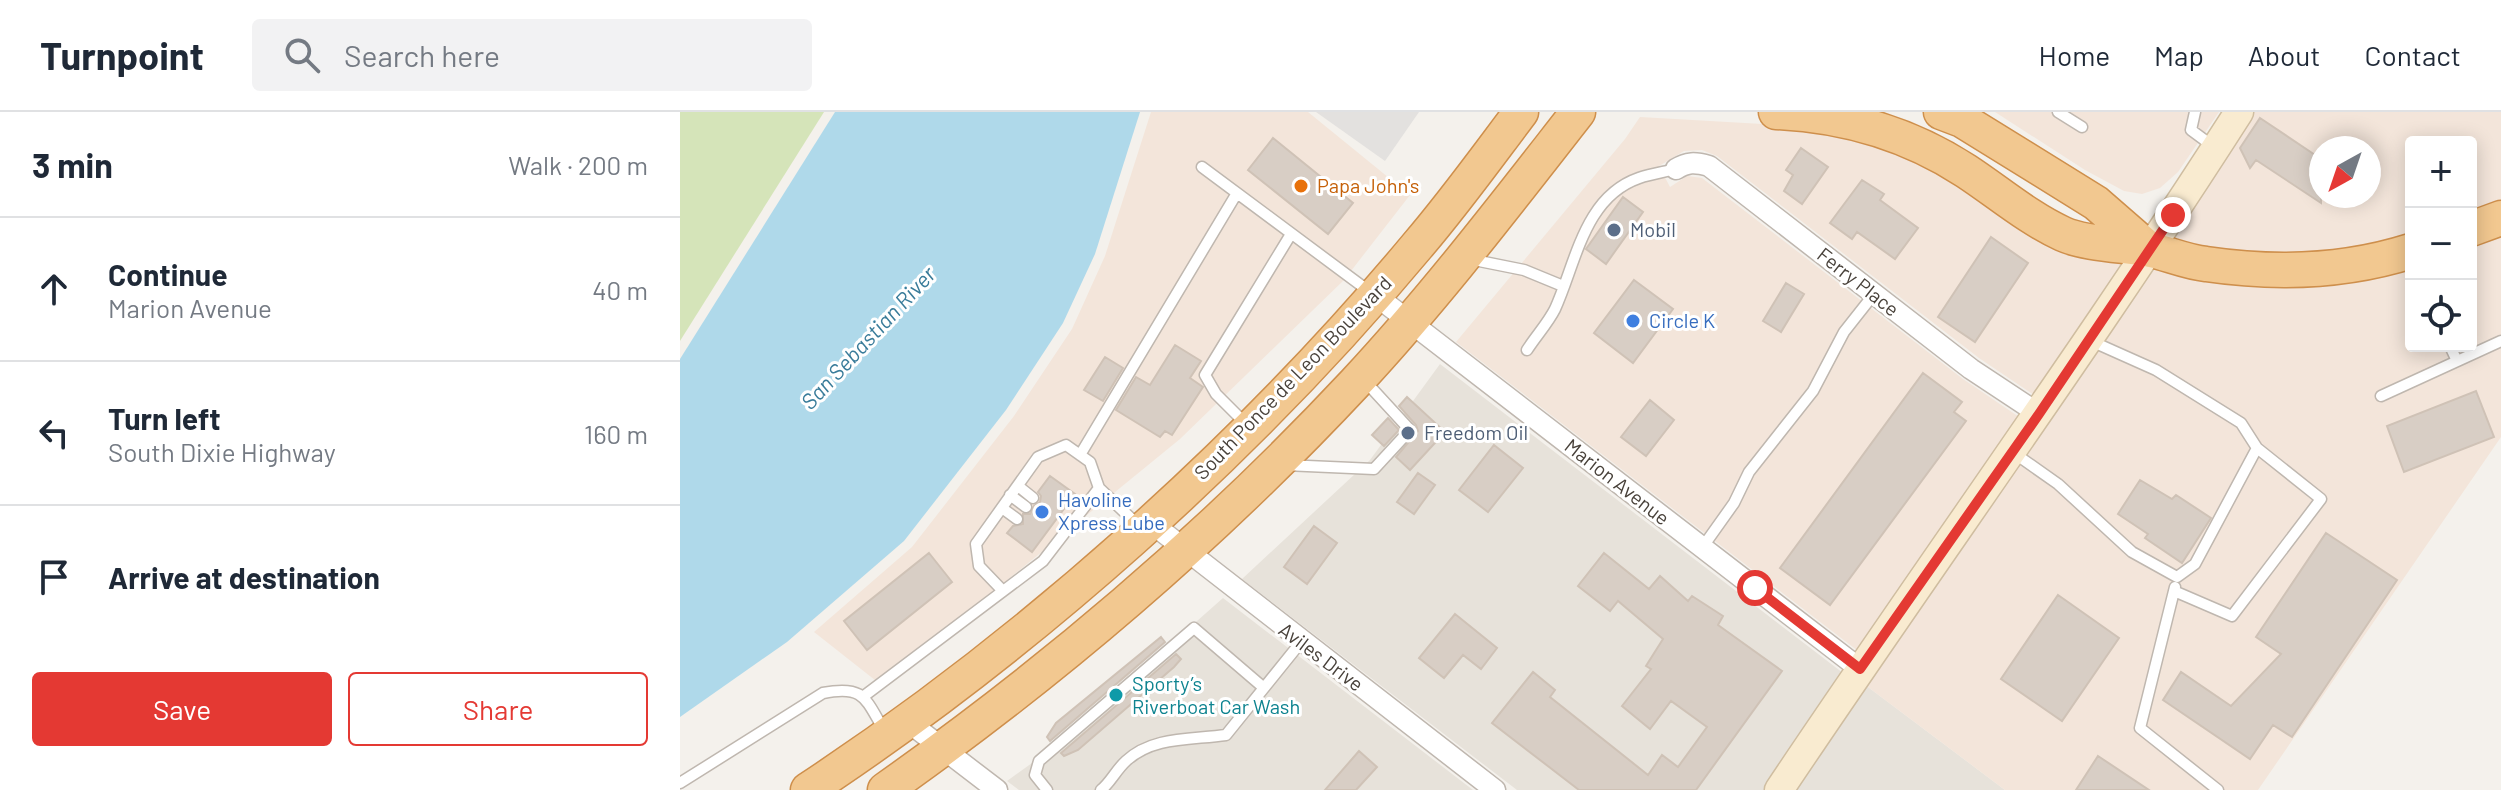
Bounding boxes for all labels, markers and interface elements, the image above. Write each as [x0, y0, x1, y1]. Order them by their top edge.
search box [252, 19, 812, 91]
text: Turnpoint [40, 32, 204, 78]
icon: search [280, 33, 324, 77]
text: Search here [344, 37, 500, 73]
text: Home [2039, 38, 2110, 72]
text: Map [2154, 38, 2204, 72]
text: About [2248, 38, 2320, 72]
text: Contact [2364, 38, 2461, 72]
north arrow [2309, 136, 2381, 208]
map controls [2405, 136, 2477, 352]
button: + [2405, 136, 2477, 208]
text: 3 min [32, 144, 113, 185]
text: Walk · 200 m [508, 149, 648, 180]
place label: Papa John's [1317, 173, 1419, 197]
marker: Papa John's [1292, 177, 1310, 195]
route end [2155, 197, 2191, 233]
button: − [2405, 208, 2477, 280]
place label: Mobil [1630, 217, 1676, 241]
marker: Mobil [1605, 221, 1623, 239]
street label: Ferry Place [1813, 242, 1904, 321]
text: Continue [108, 256, 228, 292]
water label: San Sebastian River [795, 260, 941, 414]
icon: ahead [32, 267, 76, 311]
street label: South Ponce de Leon Boulevard [1189, 271, 1396, 484]
text: 40 m [592, 274, 648, 305]
button: locate [2405, 280, 2477, 352]
text: Marion Avenue [108, 292, 272, 323]
place label: Circle K [1649, 308, 1715, 332]
marker: Circle K [1624, 312, 1642, 330]
text: Turn left [108, 400, 221, 436]
icon: left [32, 411, 76, 455]
text: 160 m [584, 418, 648, 449]
place label: Freedom Oil [1424, 420, 1528, 444]
marker: Freedom Oil [1399, 424, 1417, 442]
street label: Marion Avenue [1561, 433, 1675, 529]
text: South Dixie Highway [108, 436, 336, 467]
place label: Havoline Xpress Lube [1058, 487, 1165, 534]
marker: Havoline Xpress Lube [1033, 503, 1051, 521]
icon: arrive [32, 555, 76, 599]
text: Arrive at destination [108, 559, 380, 595]
route start [1737, 570, 1773, 606]
street label: Aviles Drive [1275, 617, 1369, 696]
place label: Sporty’s Riverboat Car Wash [1132, 671, 1300, 718]
button: Save [32, 672, 332, 746]
button: Share [348, 672, 648, 746]
marker: Sporty’s Riverboat Car Wash [1107, 686, 1125, 704]

